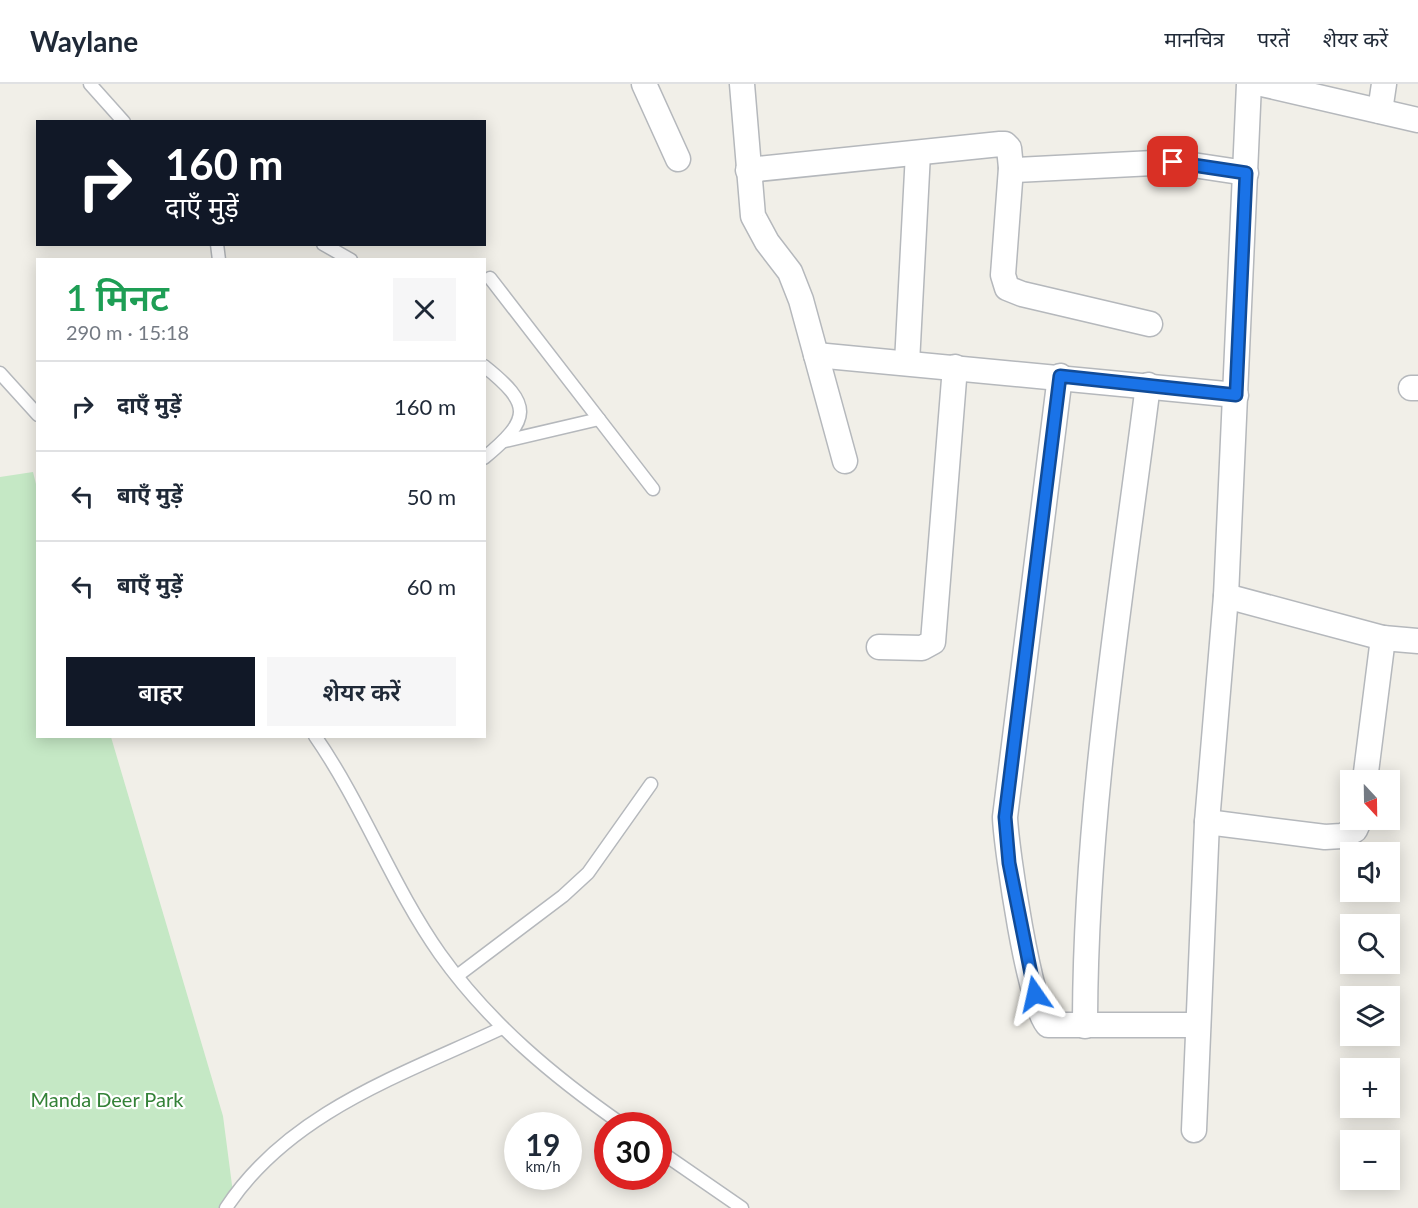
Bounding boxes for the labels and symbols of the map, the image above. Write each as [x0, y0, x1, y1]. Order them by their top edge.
pin [1147, 136, 1198, 187]
north arrow [1340, 770, 1400, 830]
position arrow [1003, 962, 1067, 1026]
park label: Manda Deer Park [31, 1087, 184, 1111]
speed limit sign: 30 [594, 1112, 672, 1190]

